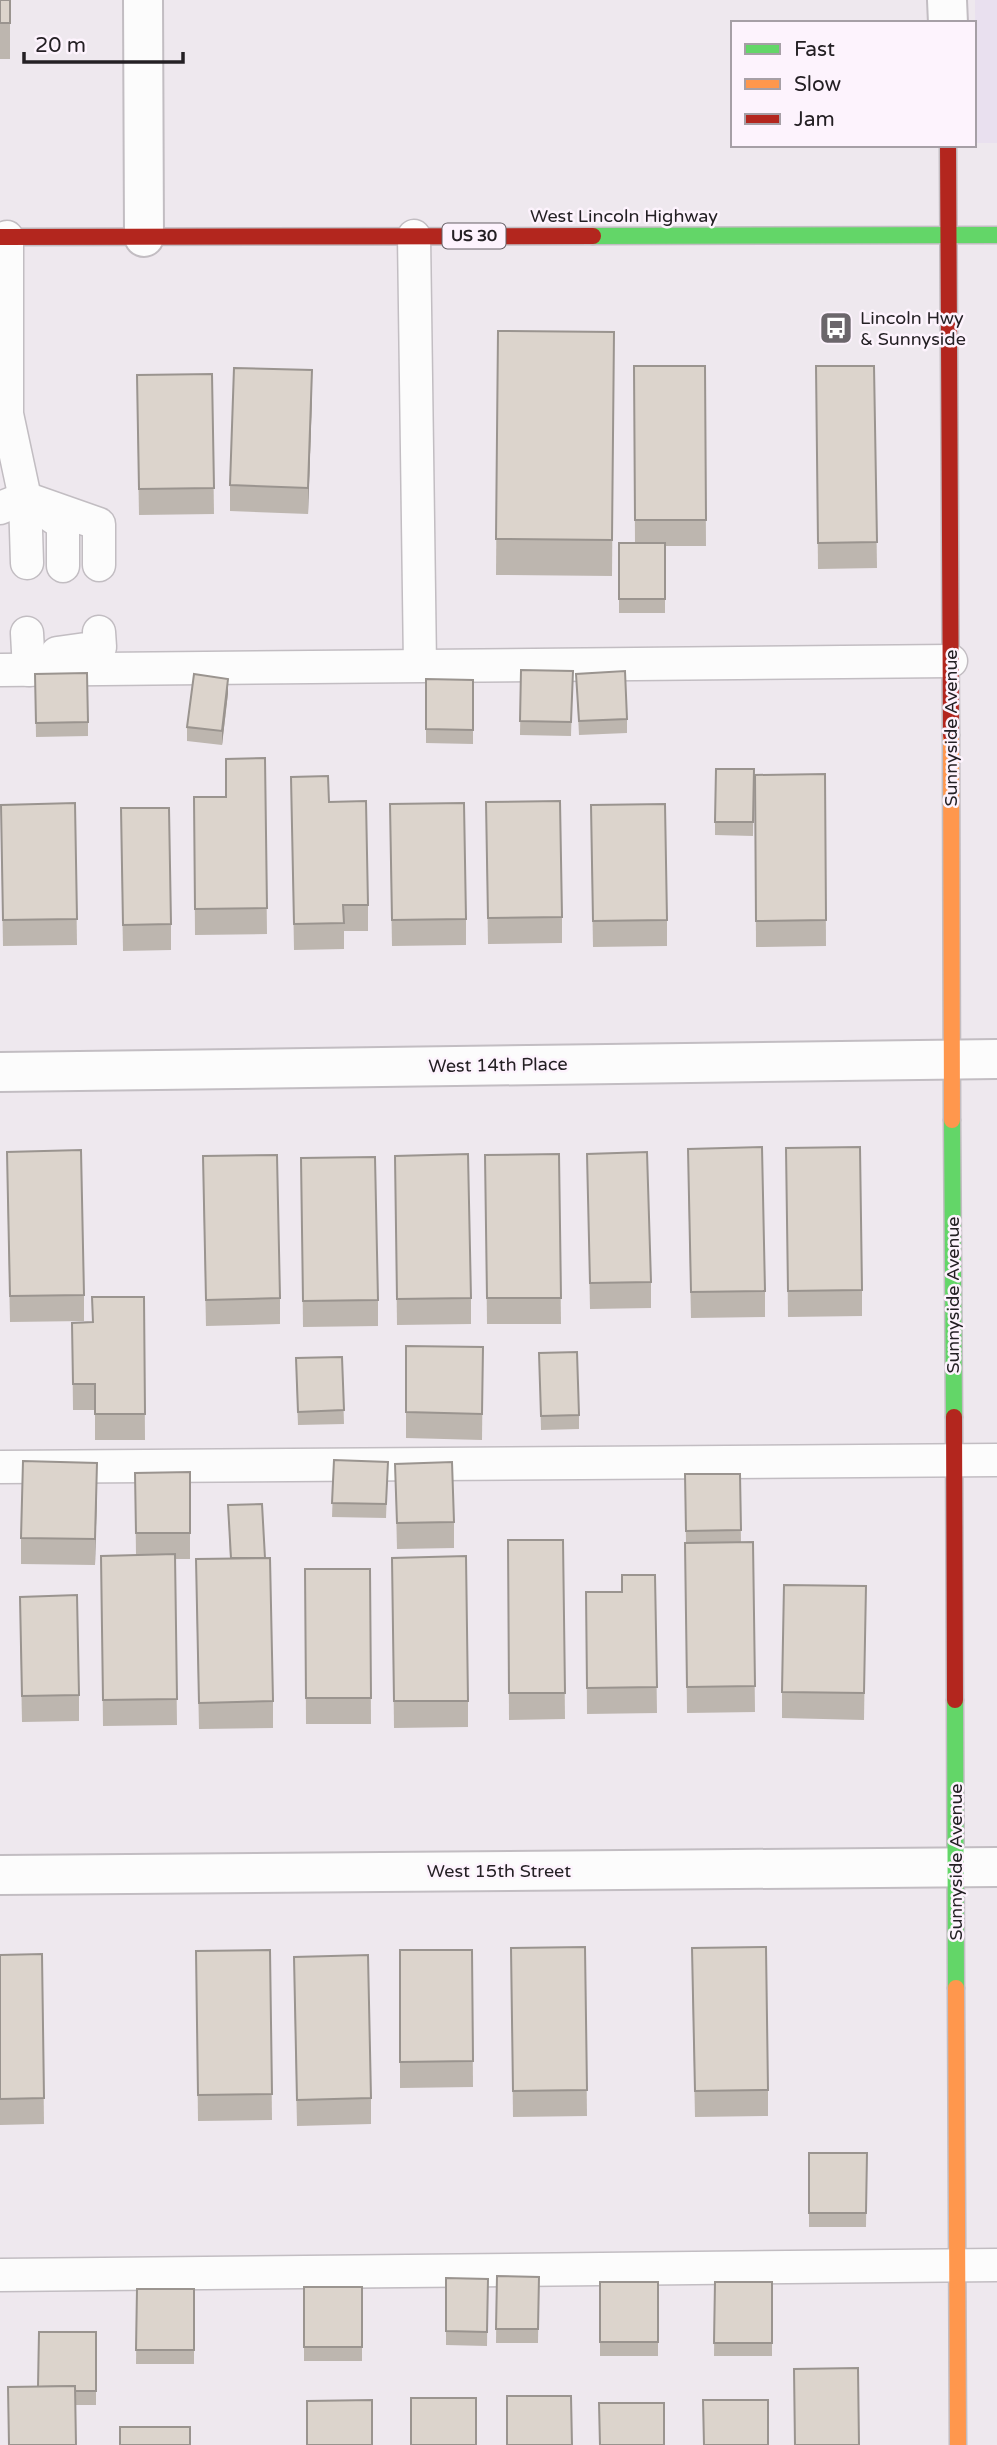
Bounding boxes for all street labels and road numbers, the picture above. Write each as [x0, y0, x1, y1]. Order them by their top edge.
street label: West Lincoln Highway [530, 205, 718, 227]
road number: US 30 [442, 224, 505, 248]
street label: Sunnyside Avenue [940, 649, 962, 807]
street label: West 14th Place [428, 1053, 568, 1077]
street label: Sunnyside Avenue [942, 1216, 964, 1374]
street label: Sunnyside Avenue [945, 1783, 967, 1941]
street label: West 15th Street [427, 1860, 571, 1882]

